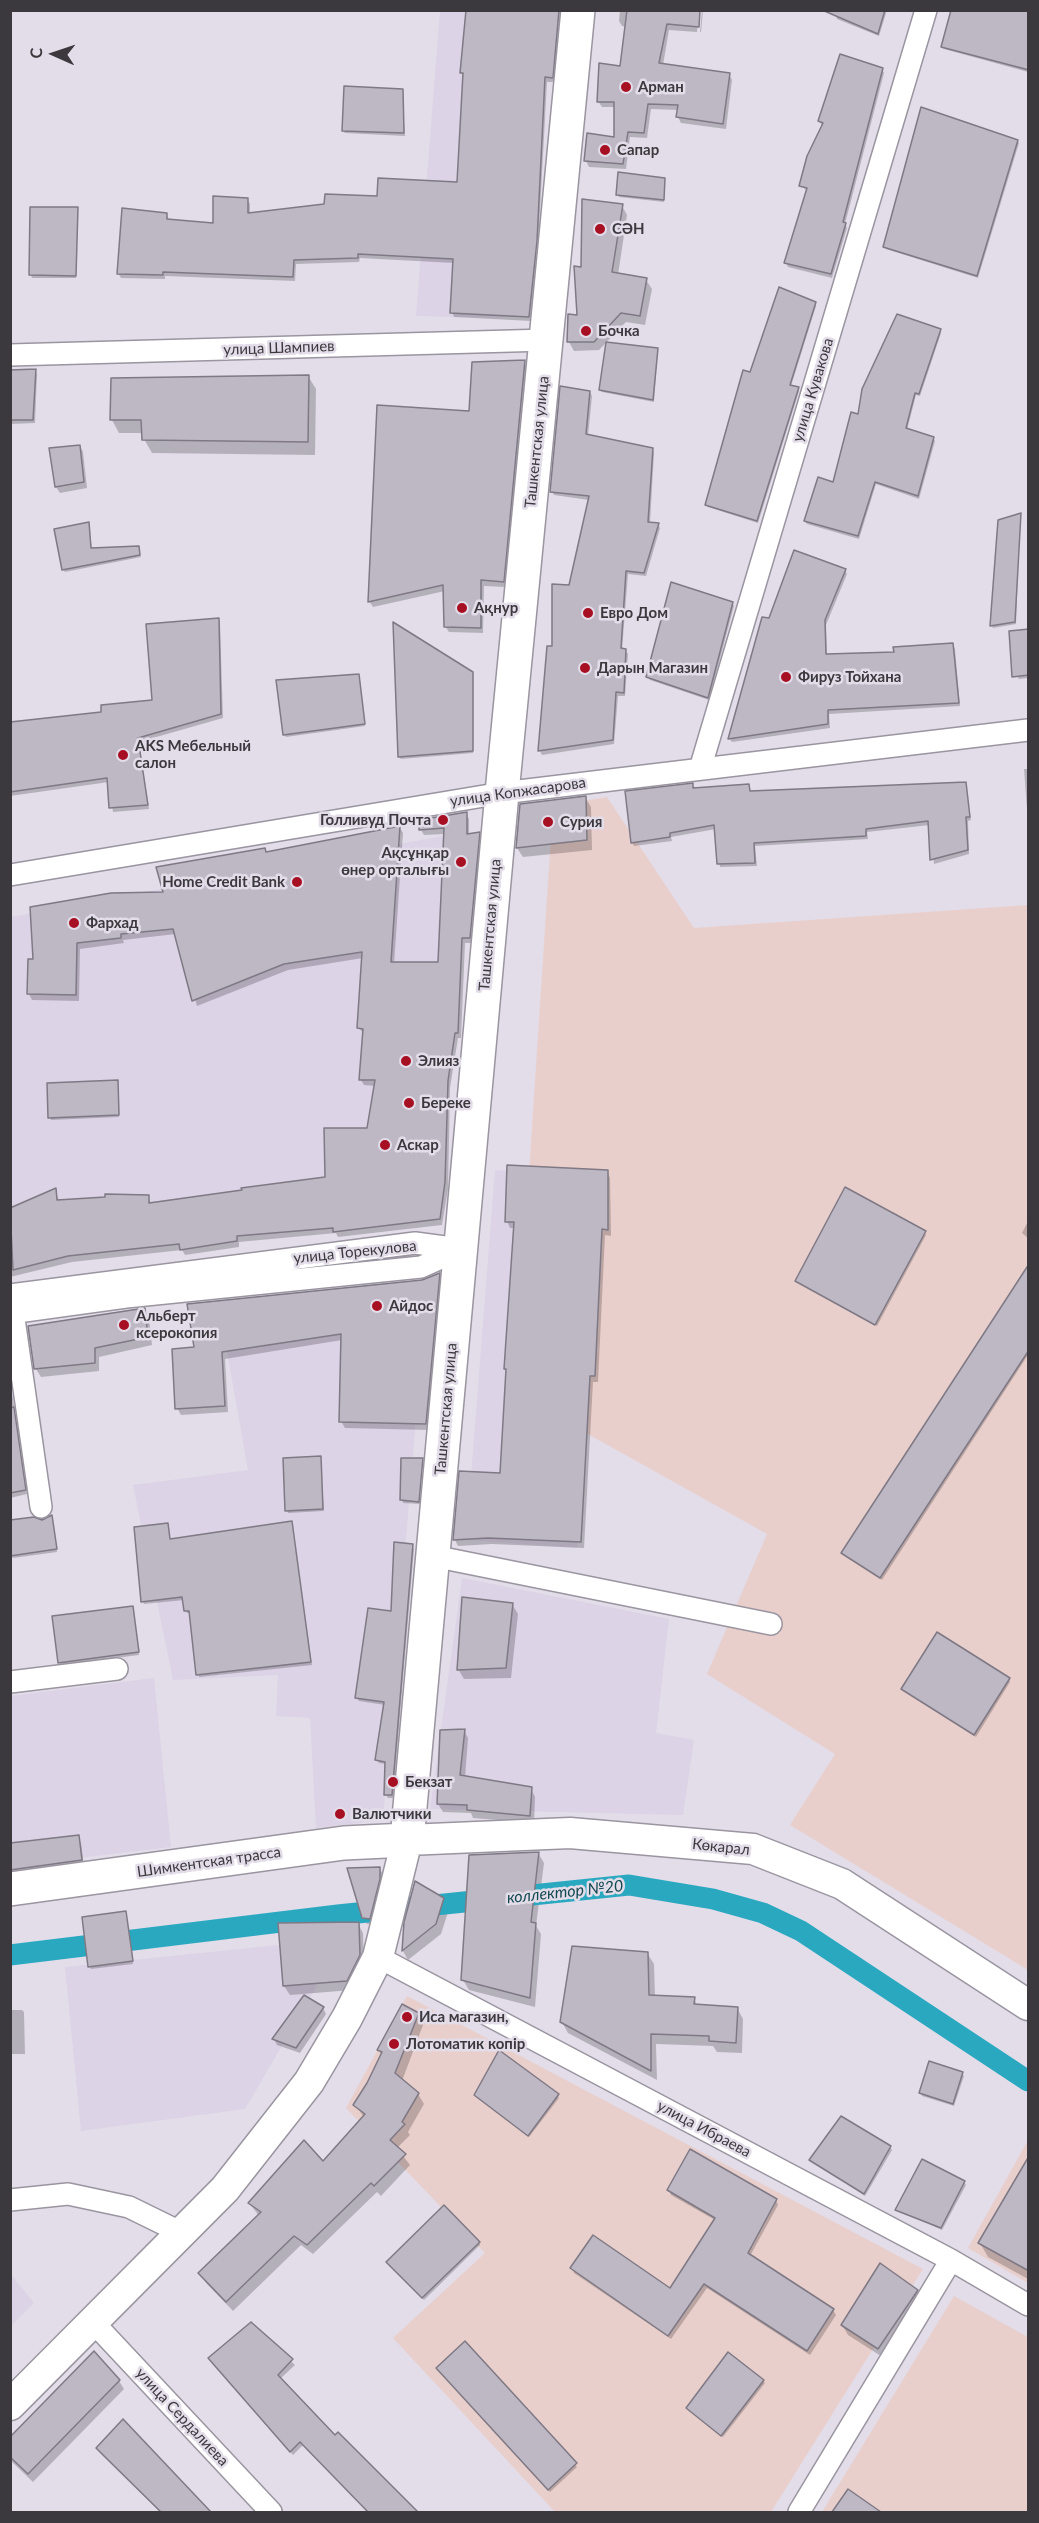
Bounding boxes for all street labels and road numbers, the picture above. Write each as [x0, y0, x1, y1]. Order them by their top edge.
street label: улица Кувакова [789, 336, 837, 444]
street label: улица Шампиев [223, 337, 335, 359]
street label: Ташкентская улица [521, 375, 553, 509]
street label: улица Копжасарова [449, 774, 587, 810]
street label: Ташкентская улица [475, 858, 505, 992]
street label: улица Торекулова [293, 1237, 417, 1267]
street label: Ташкентская улица [431, 1342, 461, 1476]
street label: Көкарал [691, 1835, 751, 1859]
street label: Шимкентская трасса [136, 1843, 282, 1881]
street label: улица Ибраева [654, 2097, 754, 2161]
street label: улица Сердалиева [132, 2364, 232, 2470]

